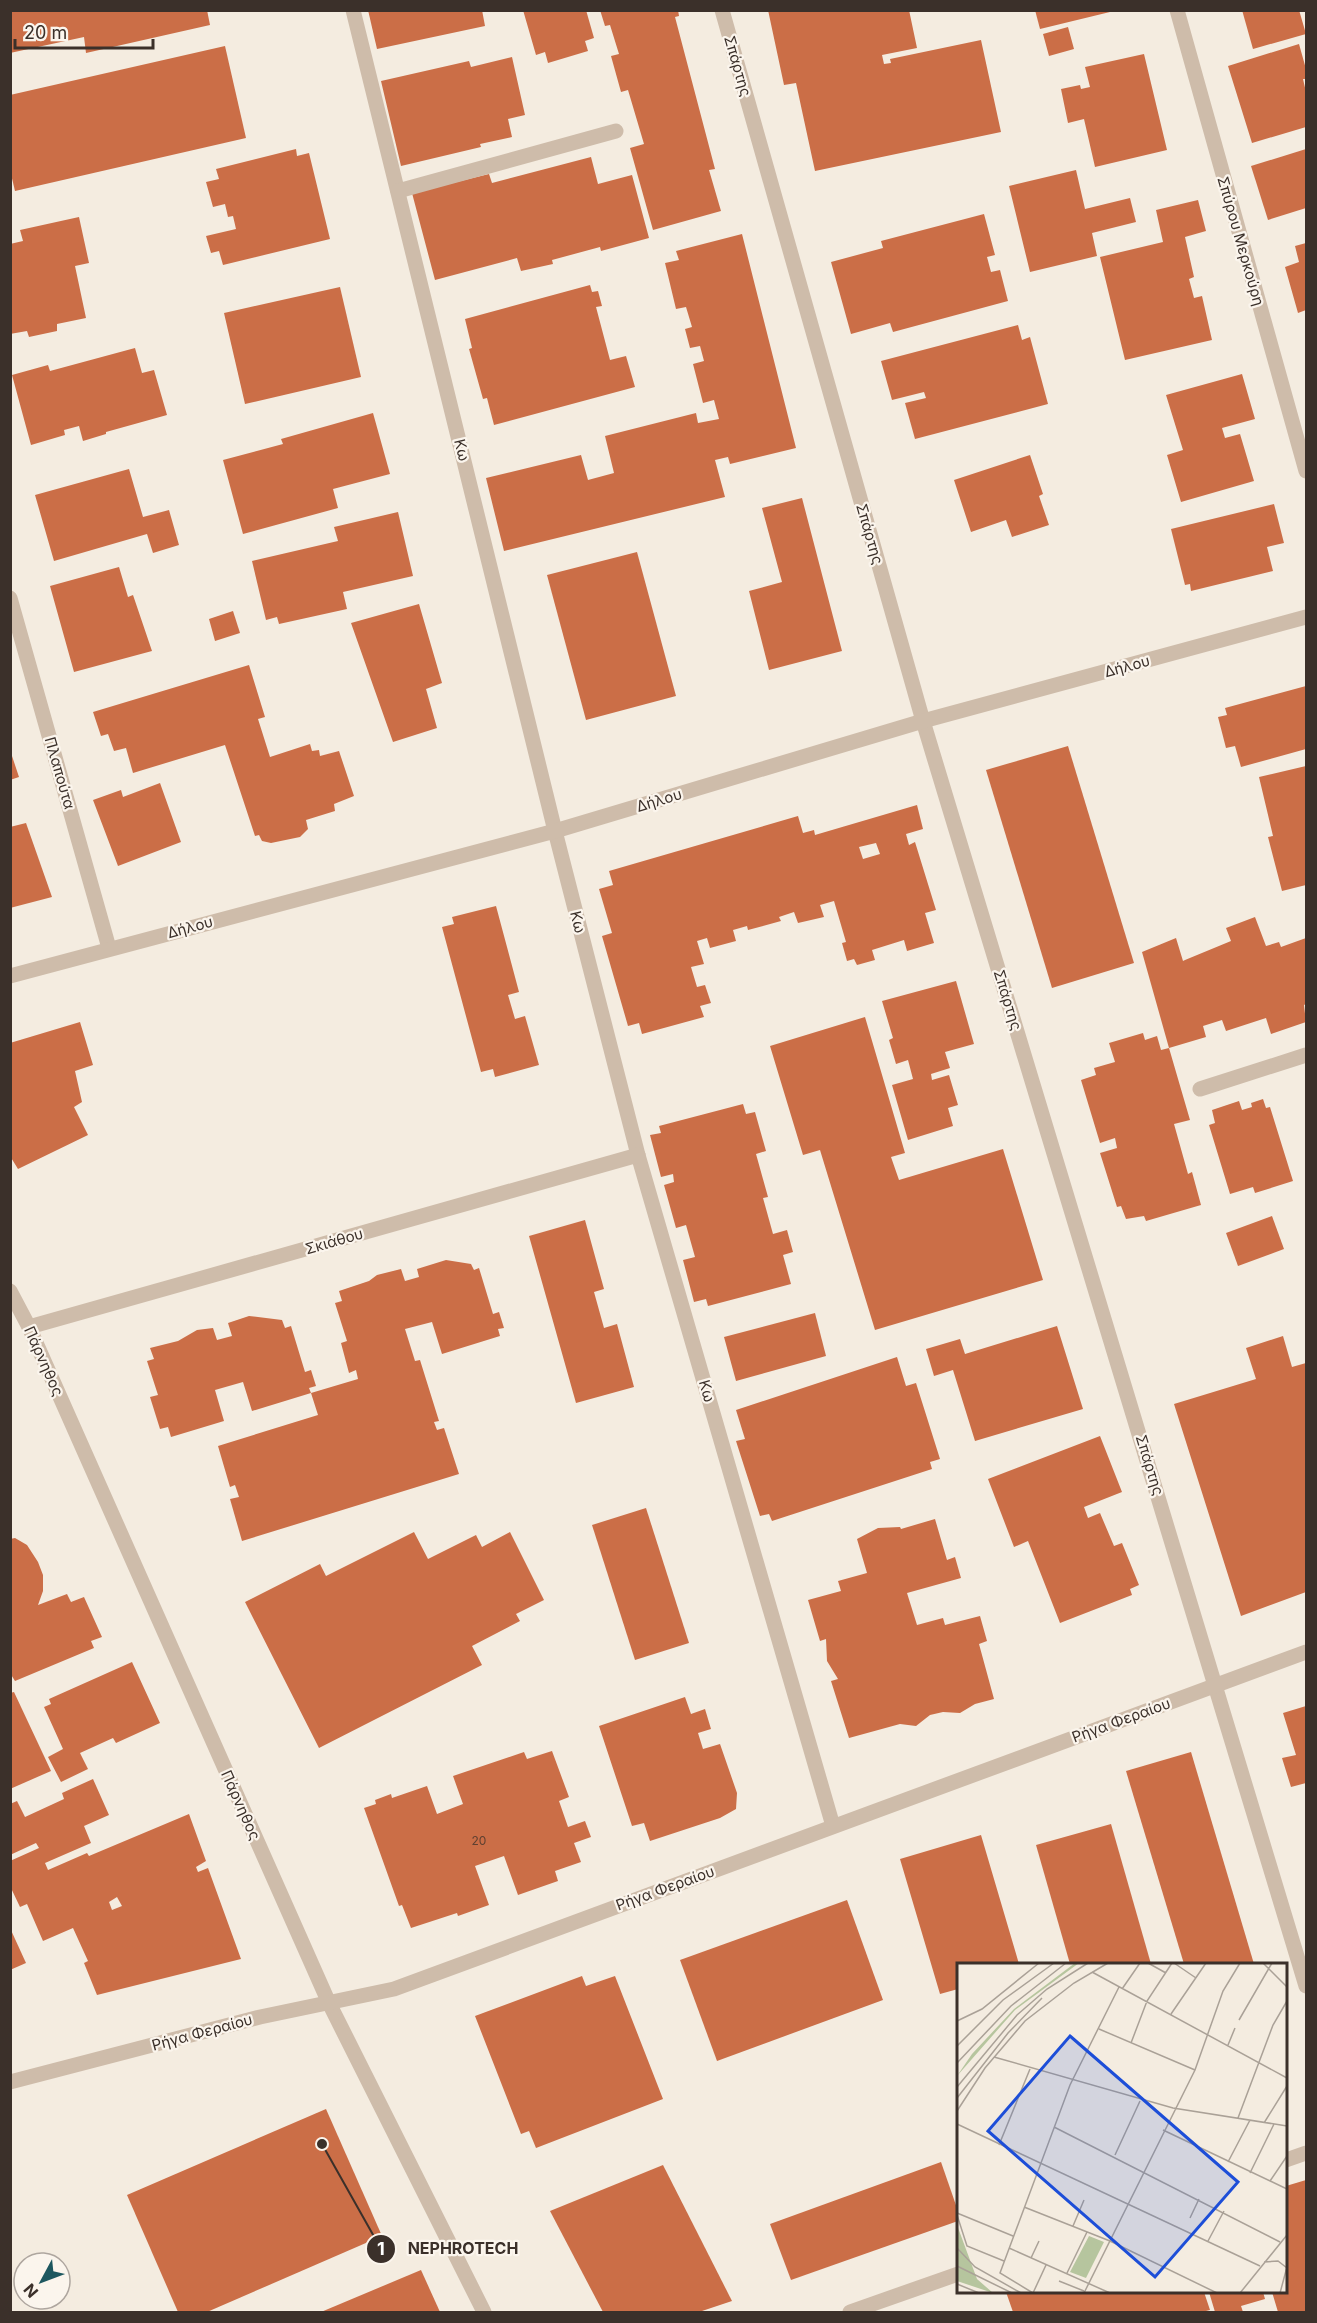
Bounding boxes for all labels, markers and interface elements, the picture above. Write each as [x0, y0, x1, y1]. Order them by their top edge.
scale bar [15, 12, 153, 50]
text: 20 m [24, 22, 67, 43]
street label: Σπάρτης [720, 33, 756, 99]
street label: Σπύρου Μερκούρη [1213, 174, 1269, 308]
street label: Κω [450, 437, 474, 463]
street label: Σπάρτης [852, 501, 888, 567]
street label: Δήλου [1102, 651, 1152, 681]
street label: Πλαπούτα [41, 735, 79, 811]
street label: Δήλου [634, 784, 684, 816]
street label: Κω [566, 909, 590, 935]
street label: Δήλου [165, 912, 215, 942]
street label: Σπάρτης [990, 967, 1026, 1033]
street label: Σκιάθου [303, 1224, 365, 1258]
street label: Πάρνηθος [20, 1323, 68, 1399]
street label: Κω [695, 1378, 719, 1404]
street label: Σπάρτης [1132, 1432, 1168, 1498]
street label: Ρήγα Φεραίου [1069, 1693, 1173, 1747]
street label: Πάρνηθος [217, 1767, 265, 1843]
house number: 20 [472, 1833, 486, 1848]
street label: Ρήγα Φεραίου [613, 1861, 717, 1915]
inset map [957, 1963, 1287, 2293]
street label: Ρήγα Φεραίου [150, 2009, 254, 2055]
callout: NEPHROTECH [366, 2232, 531, 2266]
text: 1 [377, 2238, 385, 2259]
text: NEPHROTECH [408, 2238, 518, 2258]
north arrow [12, 2251, 72, 2311]
text: N [19, 2280, 42, 2302]

